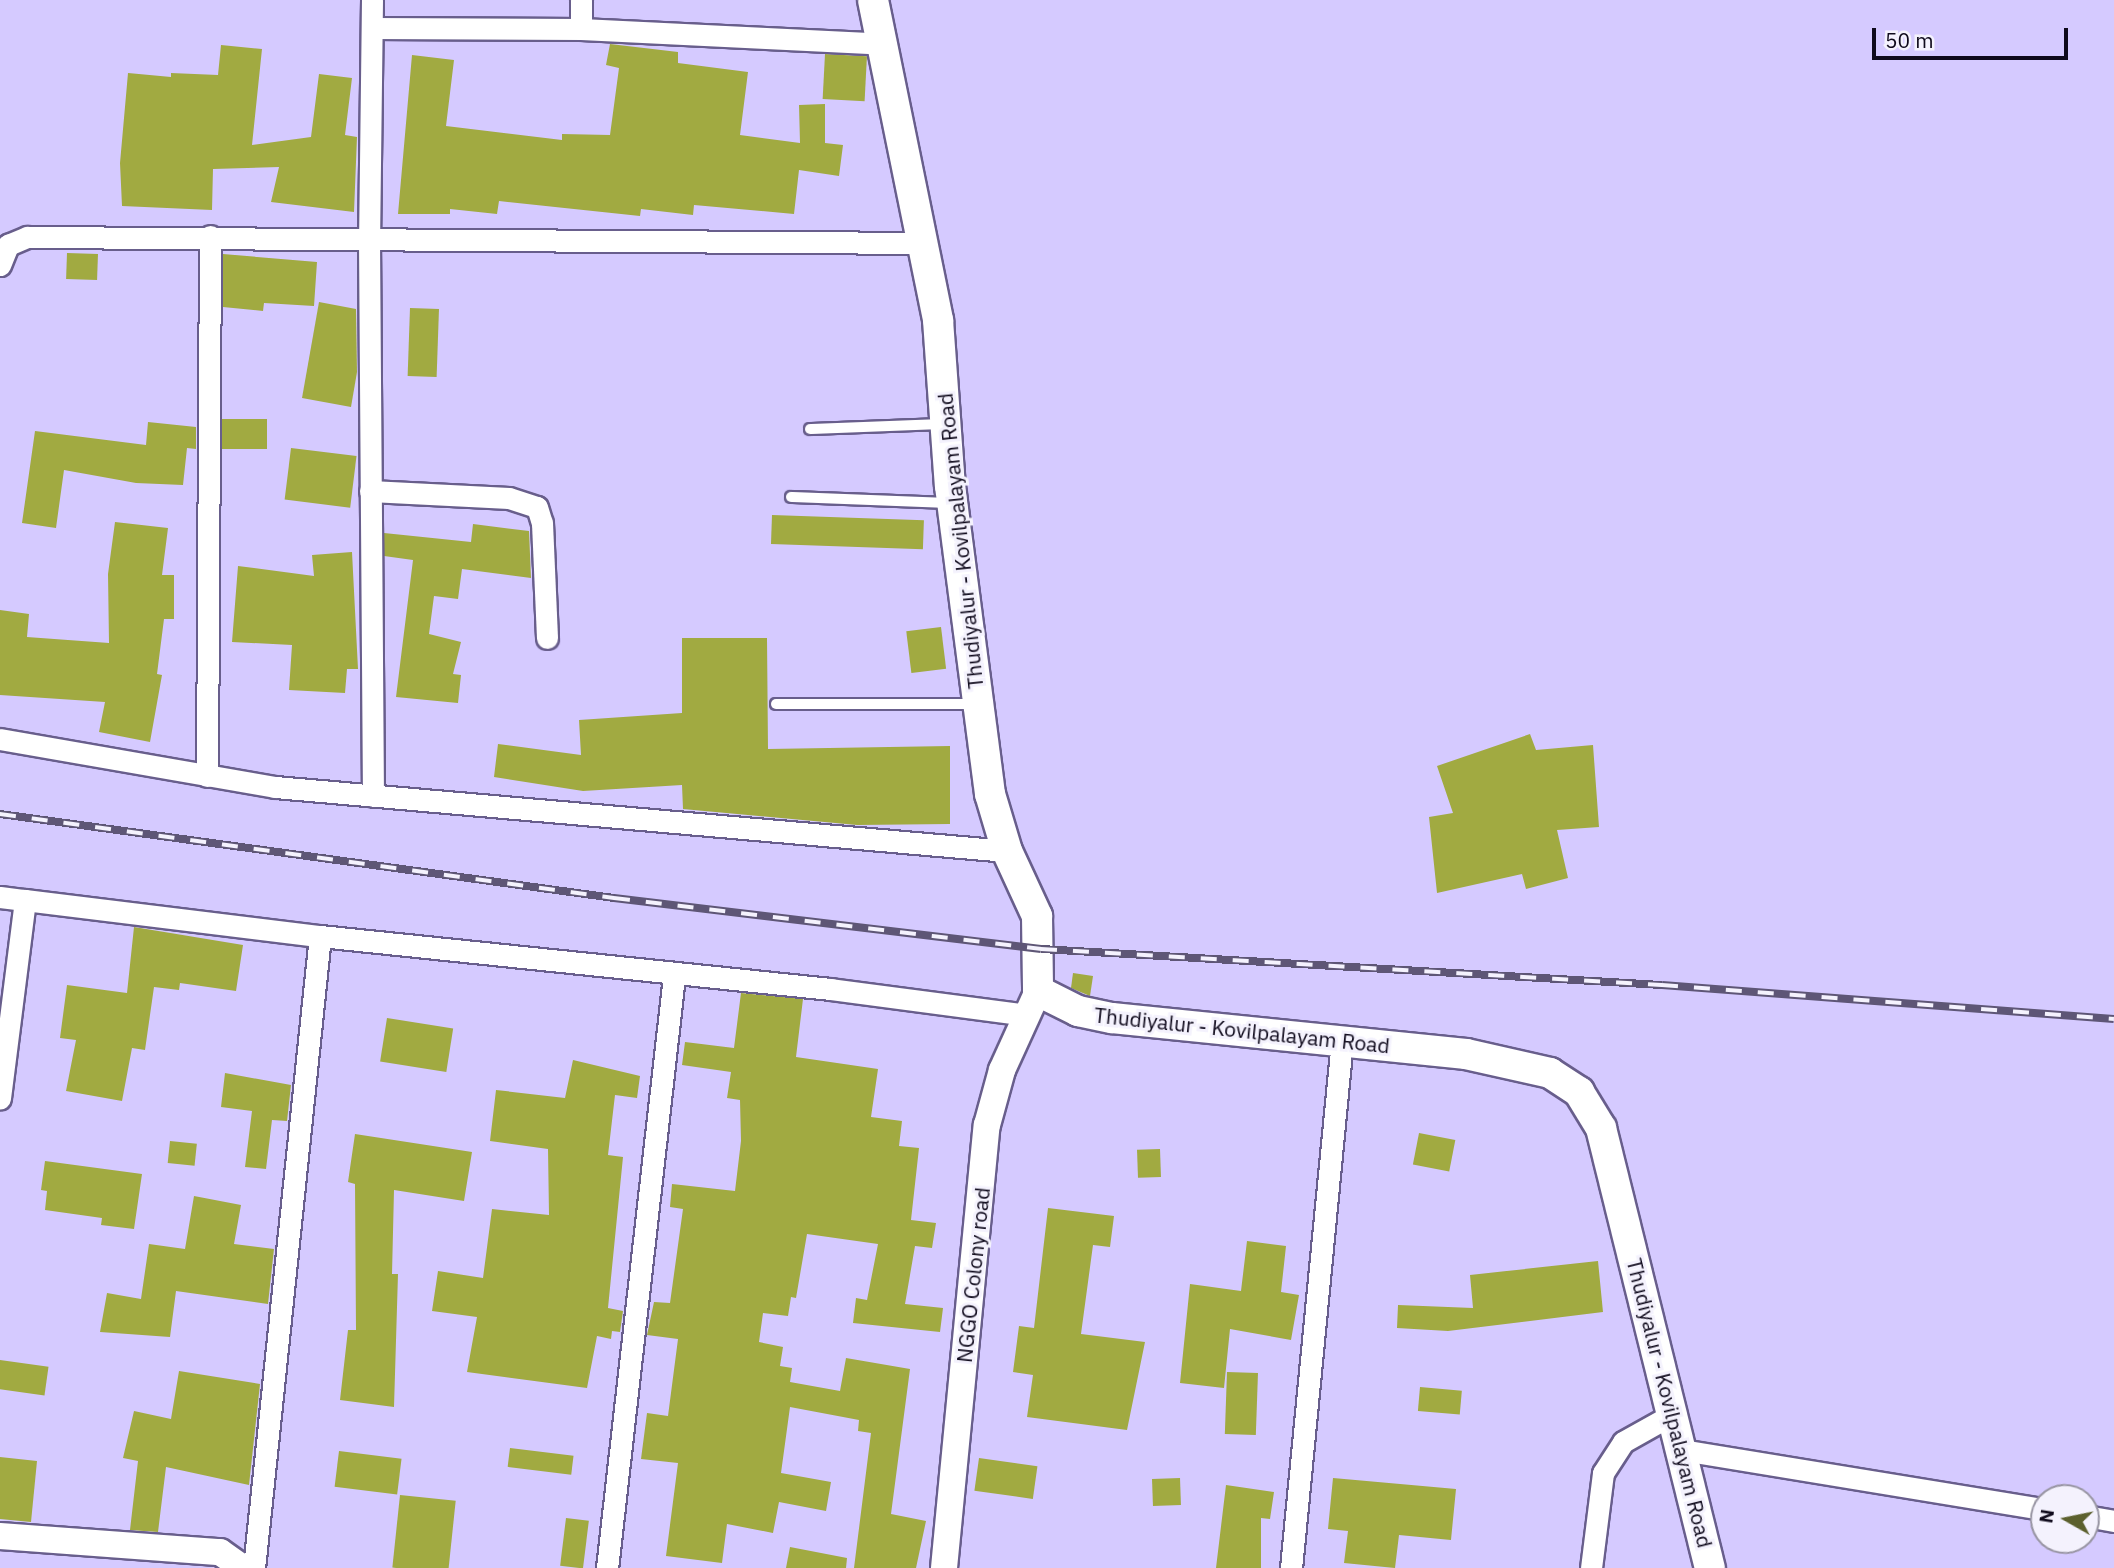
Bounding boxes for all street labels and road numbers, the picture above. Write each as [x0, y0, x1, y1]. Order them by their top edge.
street label: Thudiyalur - Kovilpalayam Road [932, 392, 988, 690]
street label: Thudiyalur - Kovilpalayam Road [1093, 1002, 1391, 1058]
street label: NGGO Colony road [951, 1186, 995, 1364]
street label: Thudiyalur - Kovilpalayam Road [1622, 1256, 1718, 1550]

